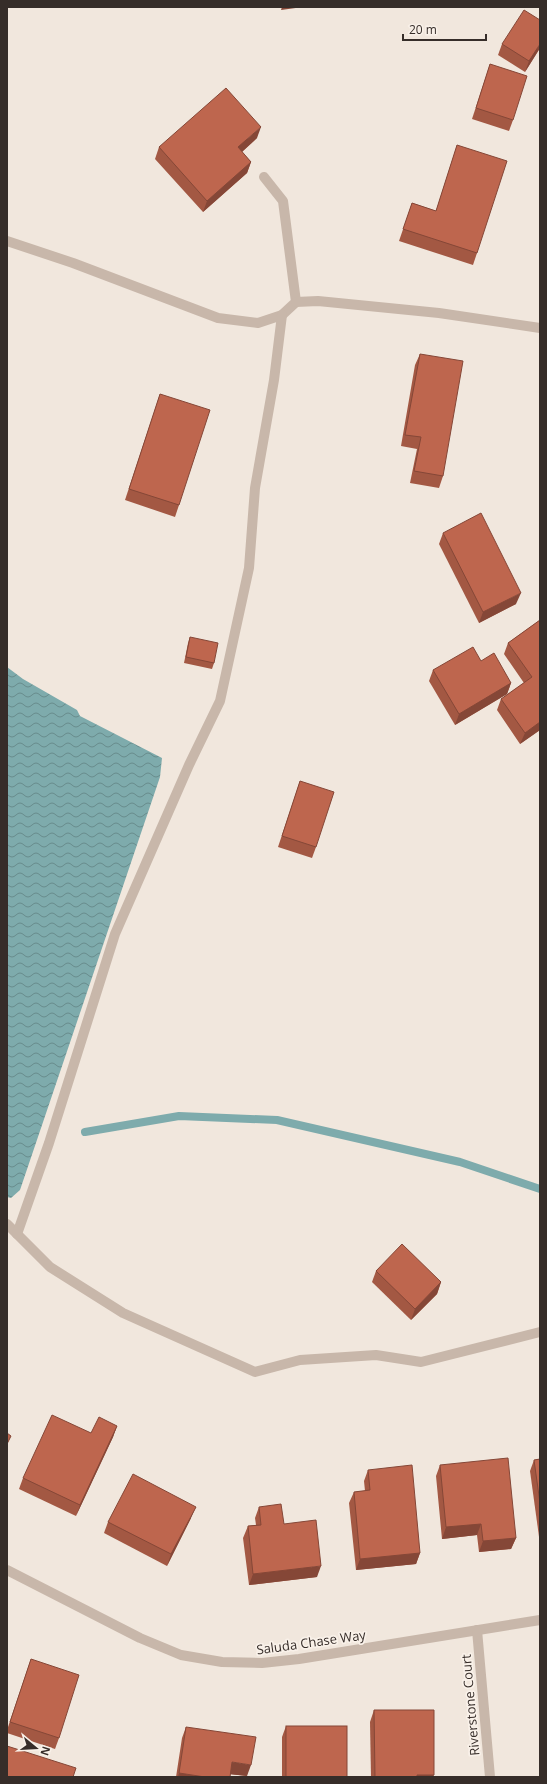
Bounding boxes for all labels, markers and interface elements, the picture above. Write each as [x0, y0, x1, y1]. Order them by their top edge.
scale bar [403, 16, 486, 42]
text: 20 m [409, 21, 437, 38]
street label: Saluda Chase Way [255, 1625, 367, 1659]
street label: Riverstone Court [457, 1653, 483, 1756]
north arrow [16, 1728, 56, 1768]
text: N [37, 1745, 55, 1758]

